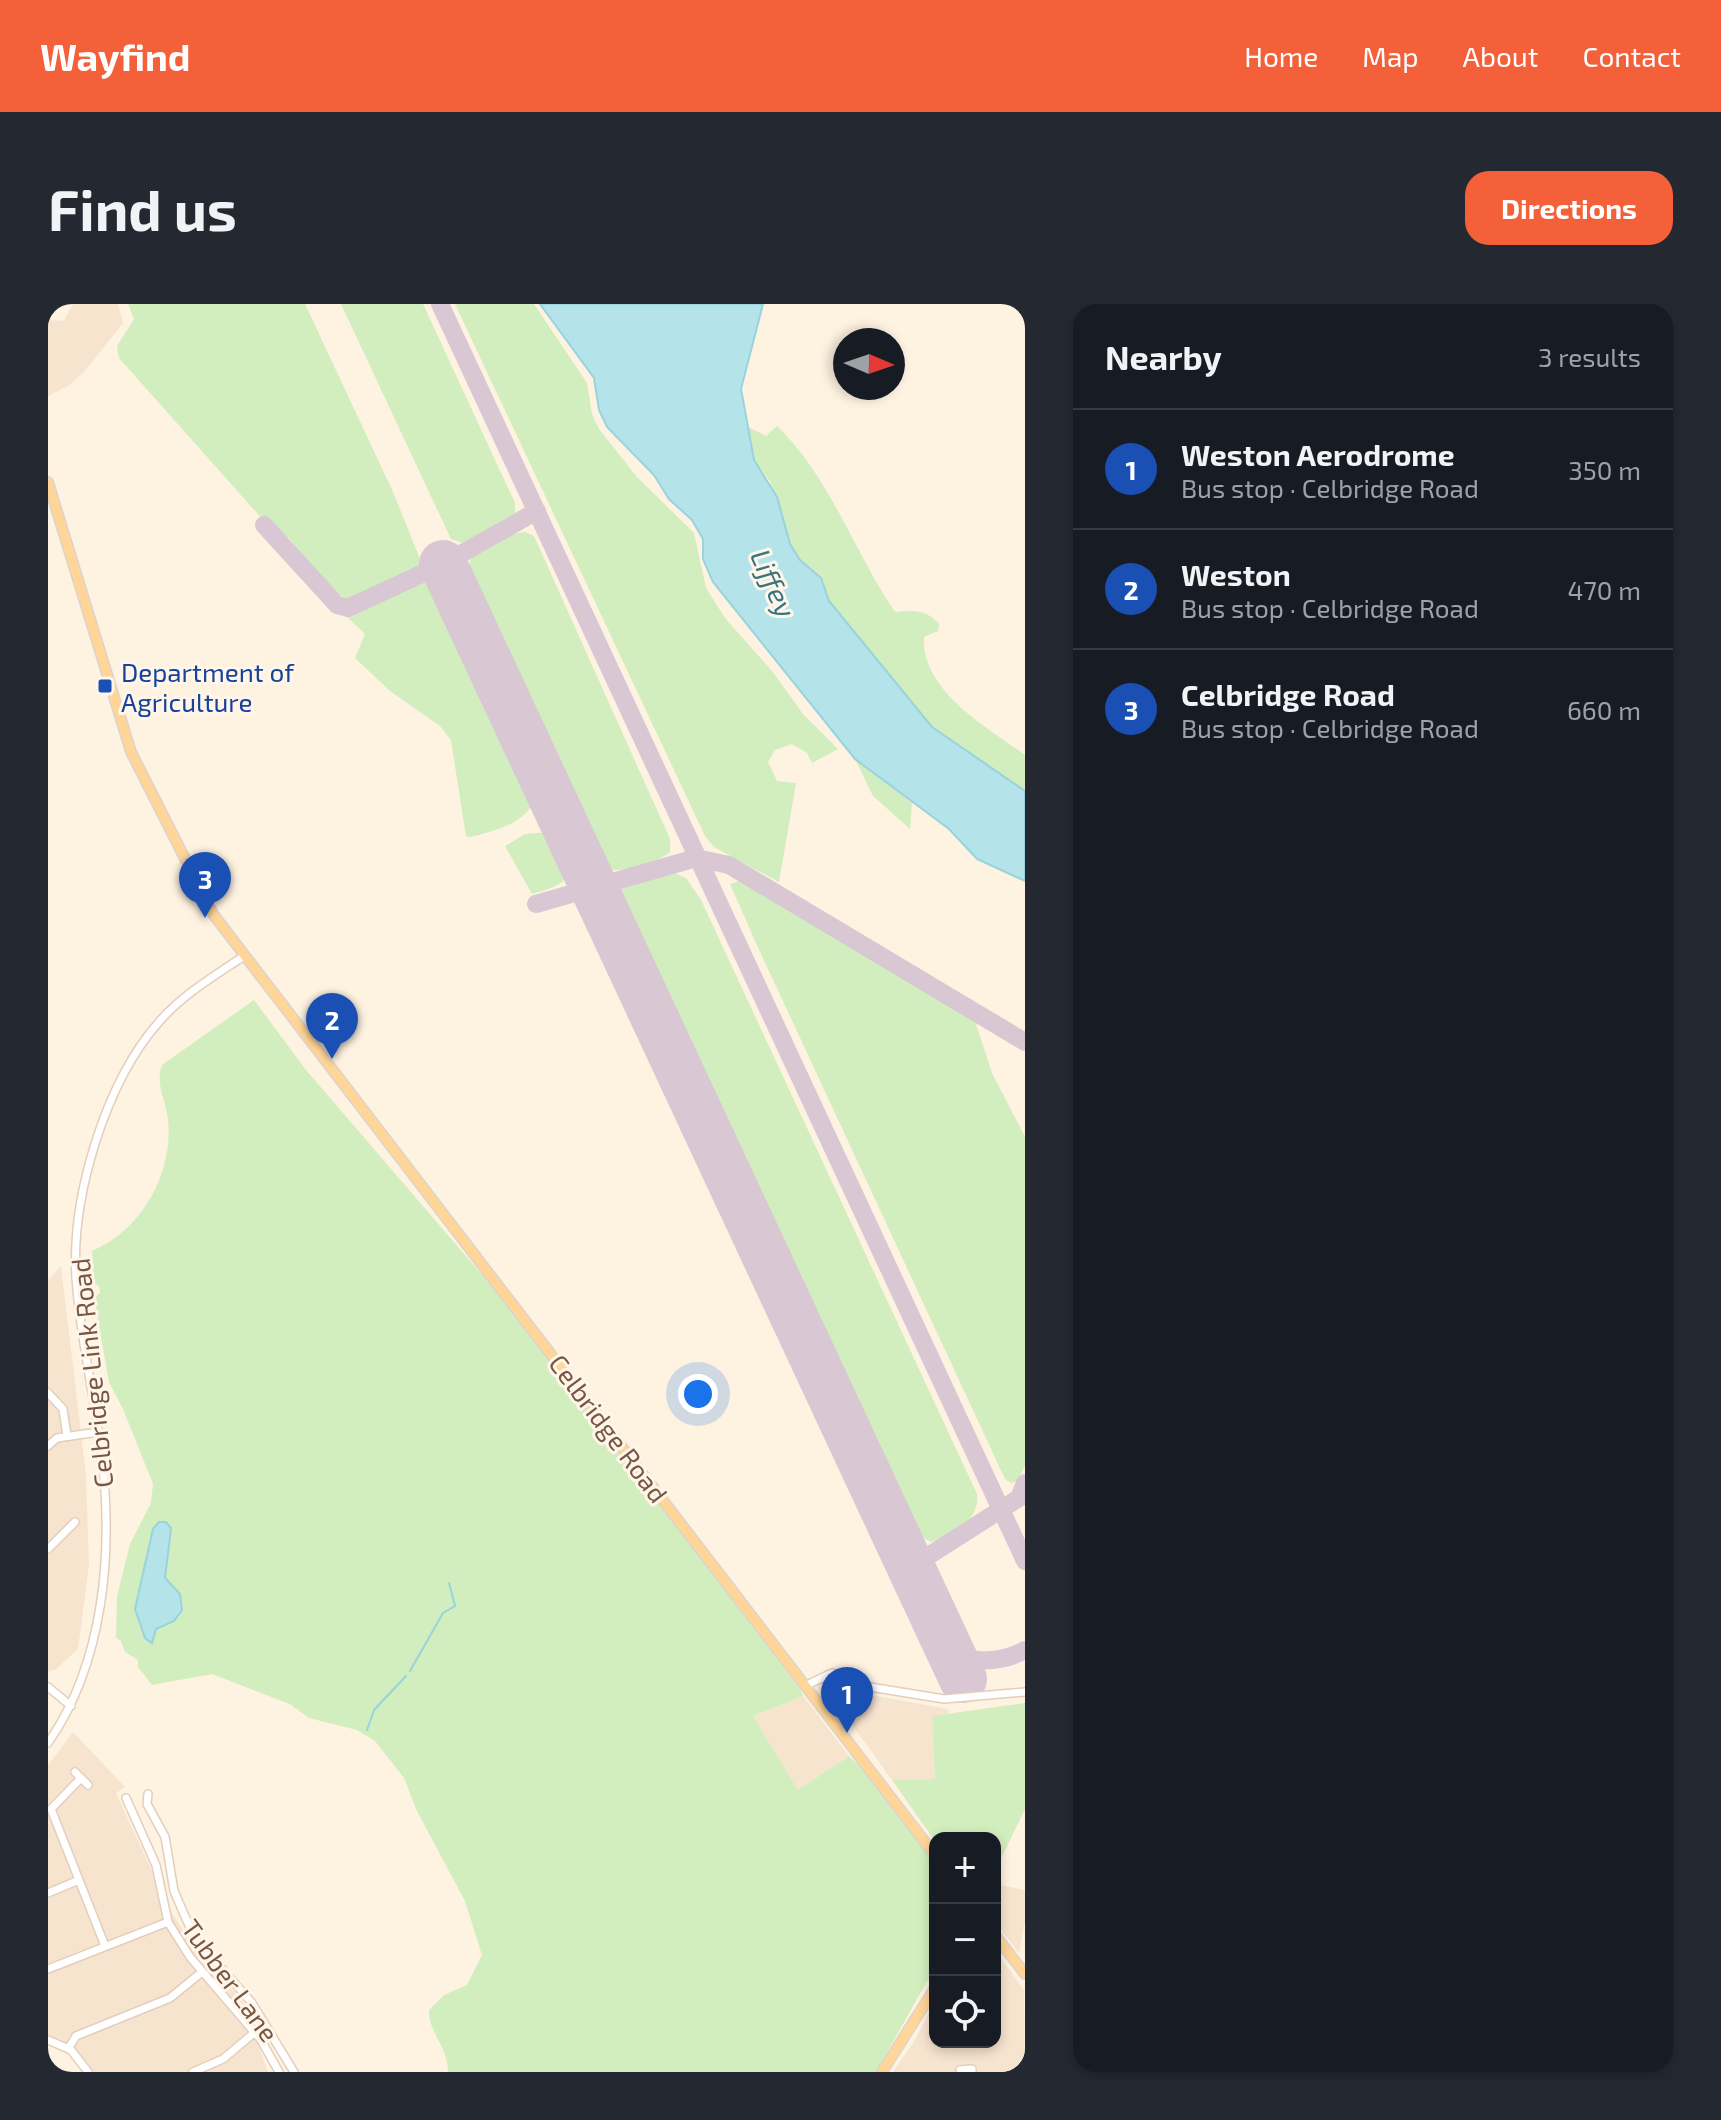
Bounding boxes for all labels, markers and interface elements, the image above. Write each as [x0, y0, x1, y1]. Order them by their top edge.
text: Wayfind [40, 33, 191, 79]
text: Home [1244, 39, 1318, 73]
text: Map [1362, 39, 1419, 73]
text: About [1463, 39, 1538, 73]
text: Contact [1582, 39, 1681, 73]
button: Directions [1465, 171, 1673, 245]
text: Find us [48, 175, 237, 242]
north arrow [833, 328, 905, 400]
text: Nearby [1105, 336, 1222, 377]
text: 3 results [1538, 341, 1641, 372]
text: Weston Aerodrome [1181, 436, 1455, 472]
text: 1 [1125, 454, 1137, 485]
text: 350 m [1568, 454, 1641, 485]
text: Bus stop · Celbridge Road [1181, 472, 1479, 503]
water label: Liffey [744, 544, 804, 622]
text: Weston [1181, 556, 1291, 592]
text: 2 [1123, 574, 1139, 605]
text: 470 m [1567, 574, 1641, 605]
text: Bus stop · Celbridge Road [1181, 592, 1479, 623]
place label: Department of Agriculture [121, 656, 295, 717]
text: Celbridge Road [1181, 676, 1395, 712]
marker: Department of Agriculture [96, 677, 114, 695]
text: 3 [1124, 694, 1138, 725]
text: 660 m [1567, 694, 1641, 725]
text: Bus stop · Celbridge Road [1181, 712, 1479, 743]
pin: 3 [179, 852, 231, 918]
pin: 2 [306, 993, 358, 1059]
street label: Celbridge Link Road [64, 1257, 118, 1489]
street label: Celbridge Road [543, 1348, 675, 1508]
your location [678, 1374, 718, 1414]
pin: 1 [821, 1667, 873, 1733]
map controls [929, 1832, 1001, 2048]
button: + [929, 1832, 1001, 1904]
button: − [929, 1904, 1001, 1976]
street label: Tubber Lane [176, 1913, 286, 2047]
button: locate [929, 1976, 1001, 2048]

